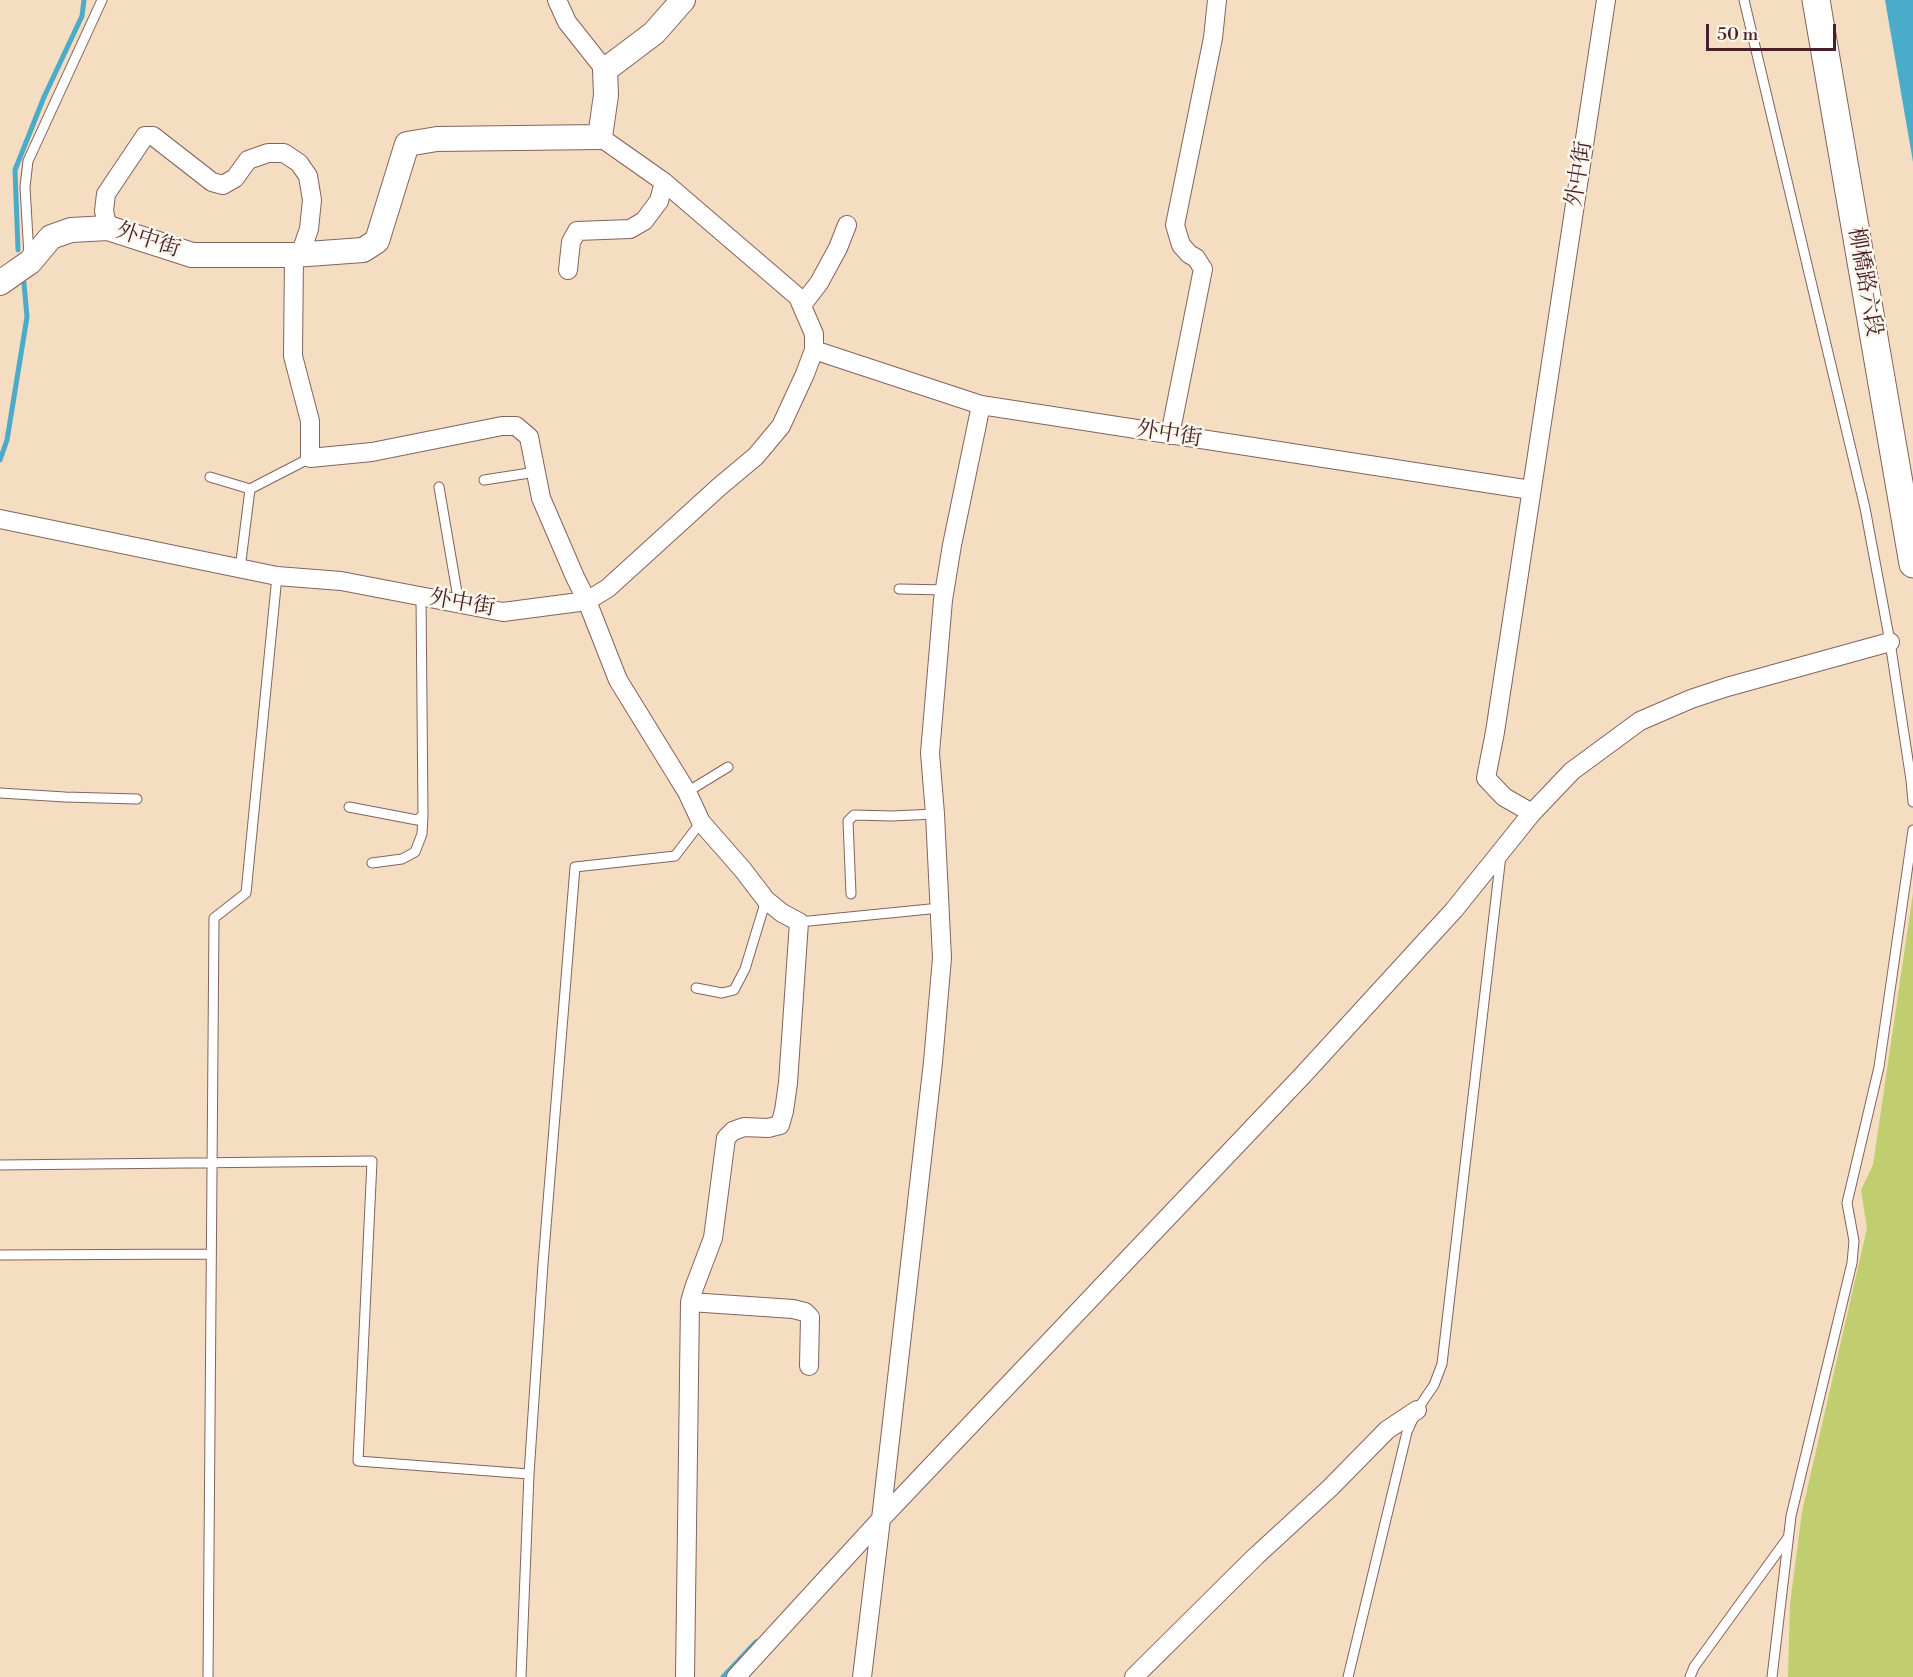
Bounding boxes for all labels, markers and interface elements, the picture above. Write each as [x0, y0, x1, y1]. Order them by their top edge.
scale bar [1709, 12, 1840, 50]
text: 50 m [1717, 23, 1758, 46]
street label: 外中街 [1562, 139, 1598, 209]
street label: 外中街 [113, 218, 183, 264]
street label: 柳橋路六段 [1841, 226, 1887, 338]
street label: 外中街 [1134, 417, 1204, 453]
street label: 外中街 [427, 585, 497, 623]

